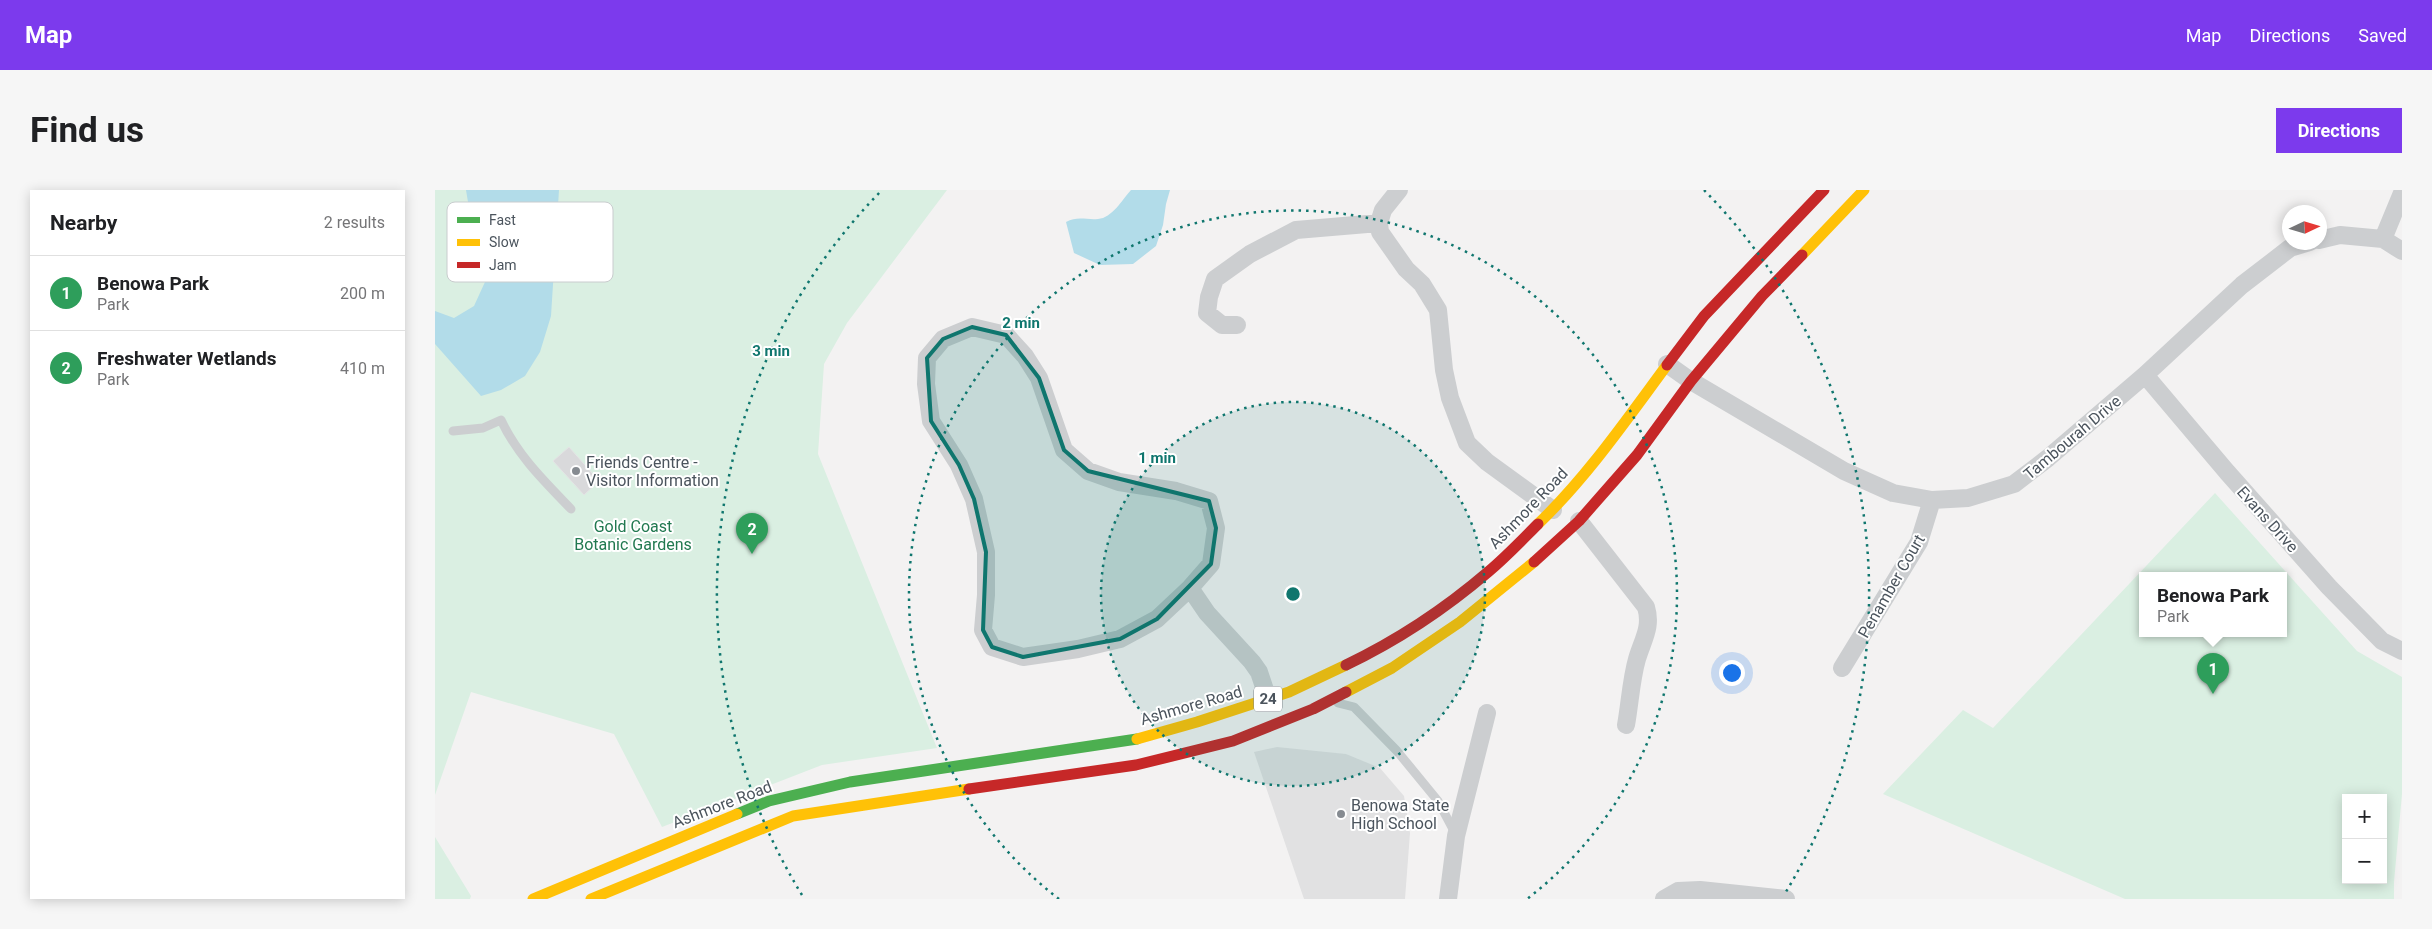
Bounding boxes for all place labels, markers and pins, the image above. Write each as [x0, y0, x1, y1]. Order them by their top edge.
place label: Friends Centre - Visitor Information [586, 453, 719, 490]
marker: Friends Centre - Visitor Information [570, 465, 582, 477]
pin: 2 [736, 513, 768, 554]
centre of rings [1284, 585, 1302, 603]
pin: 1 [2197, 653, 2229, 694]
place label: Benowa State High School [1351, 796, 1449, 833]
marker: Benowa State High School [1335, 808, 1347, 820]

